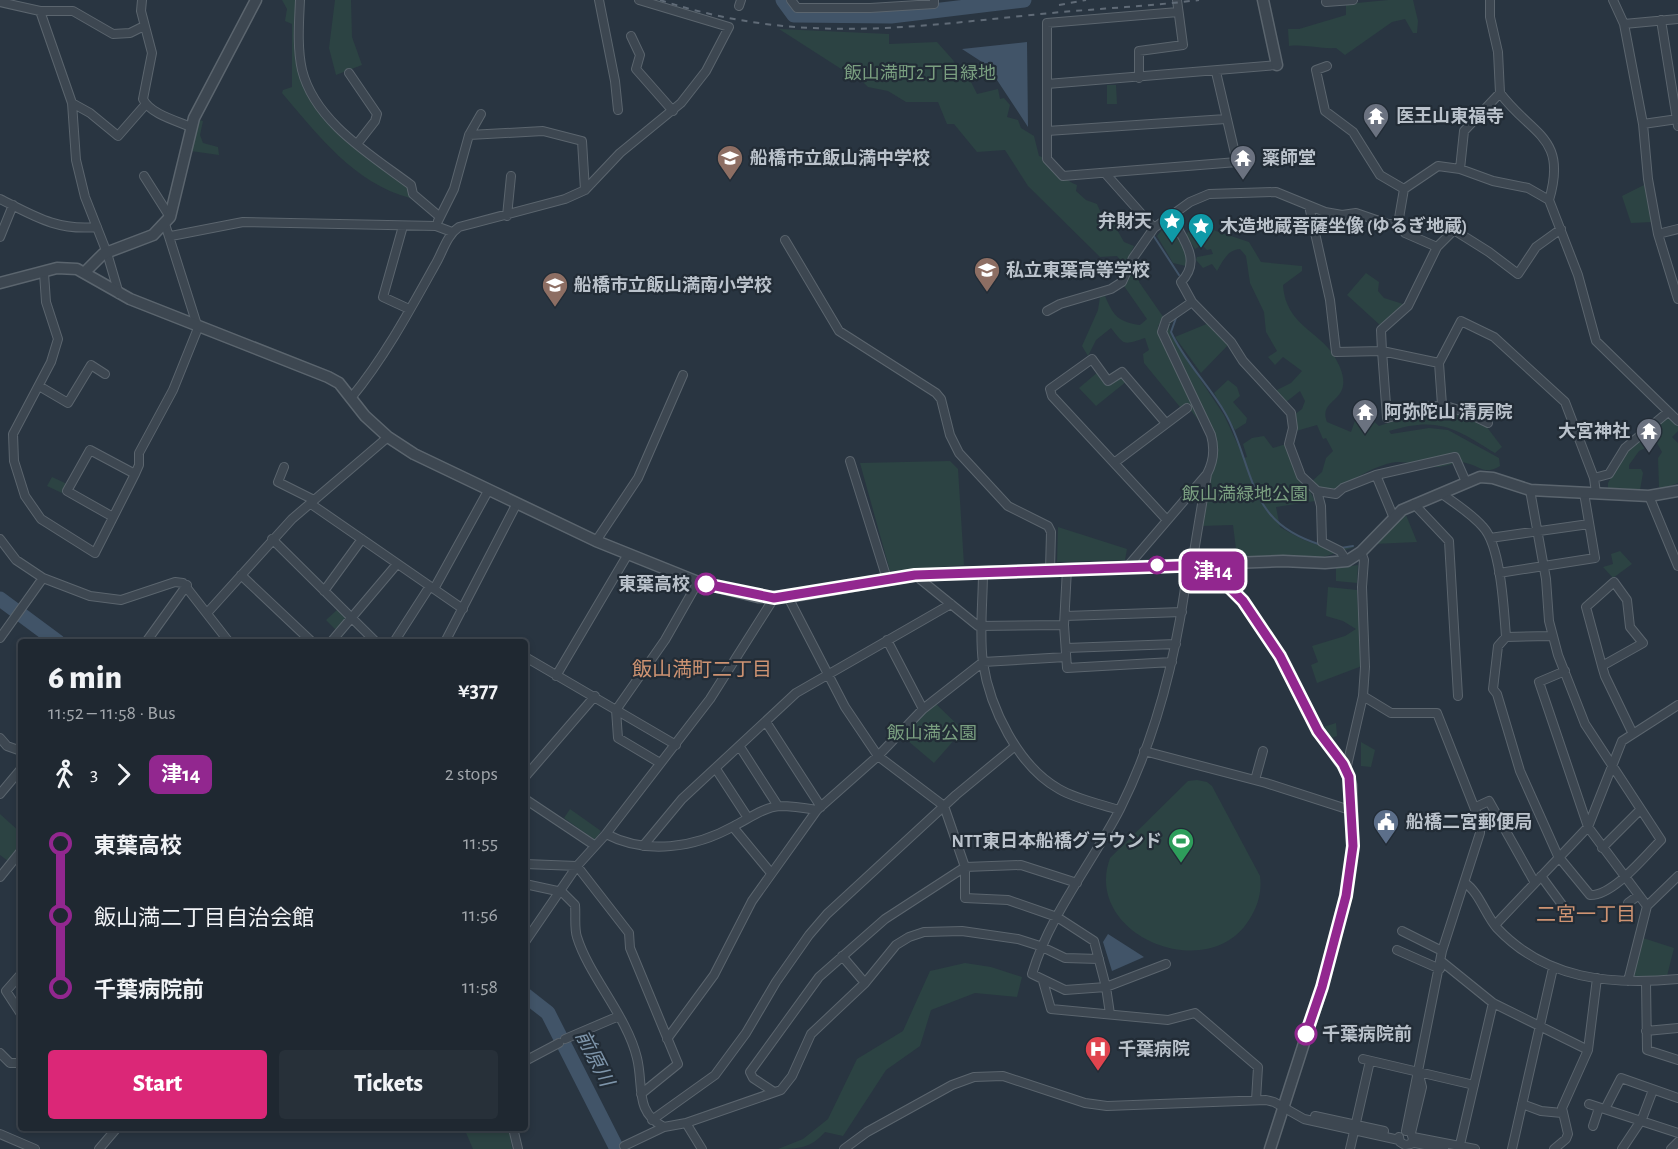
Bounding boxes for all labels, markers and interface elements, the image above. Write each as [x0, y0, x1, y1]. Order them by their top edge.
park label: 飯山満町2丁目緑地 [844, 64, 996, 83]
temple icon: 医王山東福寺 [1361, 101, 1391, 139]
place label: 医王山東福寺 [1396, 107, 1504, 126]
school or university icon: 船橋市立飯山満中学校 [715, 143, 745, 181]
temple icon: 薬師堂 [1228, 143, 1258, 181]
place label: 船橋市立飯山満中学校 [750, 148, 930, 168]
place label: 薬師堂 [1262, 148, 1316, 168]
place icon: 弁財天 [1157, 206, 1187, 244]
place label: 弁財天 [1098, 211, 1152, 231]
place icon: 木造地蔵菩薩坐像 (ゆるぎ地蔵) [1186, 211, 1216, 249]
place label: 木造地蔵菩薩坐像 (ゆるぎ地蔵) [1220, 215, 1467, 236]
school or university icon: 私立東葉高等学校 [972, 255, 1002, 293]
place label: 私立東葉高等学校 [1006, 260, 1150, 280]
school or university icon: 船橋市立飯山満南小学校 [540, 270, 570, 308]
place label: 船橋市立飯山満南小学校 [574, 275, 772, 295]
temple icon: 阿弥陀山 清房院 [1350, 397, 1380, 435]
place label: 阿弥陀山 清房院 [1384, 402, 1513, 422]
temple icon: 大宮神社 [1634, 416, 1664, 454]
place label: 大宮神社 [1558, 421, 1630, 441]
park label: 飯山満緑地公園 [1182, 485, 1308, 504]
line badge: 津14 [1178, 552, 1248, 590]
unlabelled marker [1148, 556, 1166, 574]
text: 津14 [1193, 561, 1233, 582]
marker: 東葉高校 [695, 573, 717, 595]
place label: 東葉高校 [618, 575, 690, 594]
district label: 飯山満町二丁目 [632, 658, 772, 680]
text: 6 min [48, 662, 122, 695]
text: ¥377 [458, 679, 498, 701]
text: 11:52 – 11:58 · Bus [48, 703, 176, 723]
park label: 飯山満公園 [887, 724, 977, 743]
icon: walk [48, 758, 81, 791]
icon: forward [107, 758, 140, 791]
text: 3 [90, 764, 98, 784]
text: 津14 [161, 764, 200, 785]
text: 2 stops [445, 764, 498, 784]
public building icon: 船橋二宮郵便局 [1371, 807, 1401, 845]
place label: 船橋二宮郵便局 [1406, 812, 1532, 832]
sports icon: NTT東日本船橋グラウンド [1166, 826, 1196, 864]
place label: NTT東日本船橋グラウンド [952, 831, 1162, 851]
text: 11:55 [463, 833, 498, 853]
text: 東葉高校 [94, 835, 182, 857]
district label: 二宮一丁目 [1536, 904, 1636, 925]
text: 11:56 [462, 905, 498, 925]
text: 飯山満二丁目自治会館 [94, 907, 314, 929]
text: 11:58 [462, 977, 498, 997]
text: 千葉病院前 [94, 979, 204, 1001]
marker: 千葉病院前 [1295, 1023, 1317, 1045]
place label: 千葉病院前 [1322, 1024, 1412, 1044]
water label: 前原川 [572, 1027, 618, 1092]
hospital icon: 千葉病院 [1083, 1034, 1113, 1072]
place label: 千葉病院 [1118, 1039, 1190, 1059]
button: Start [48, 1050, 267, 1119]
button: Tickets [279, 1050, 498, 1119]

